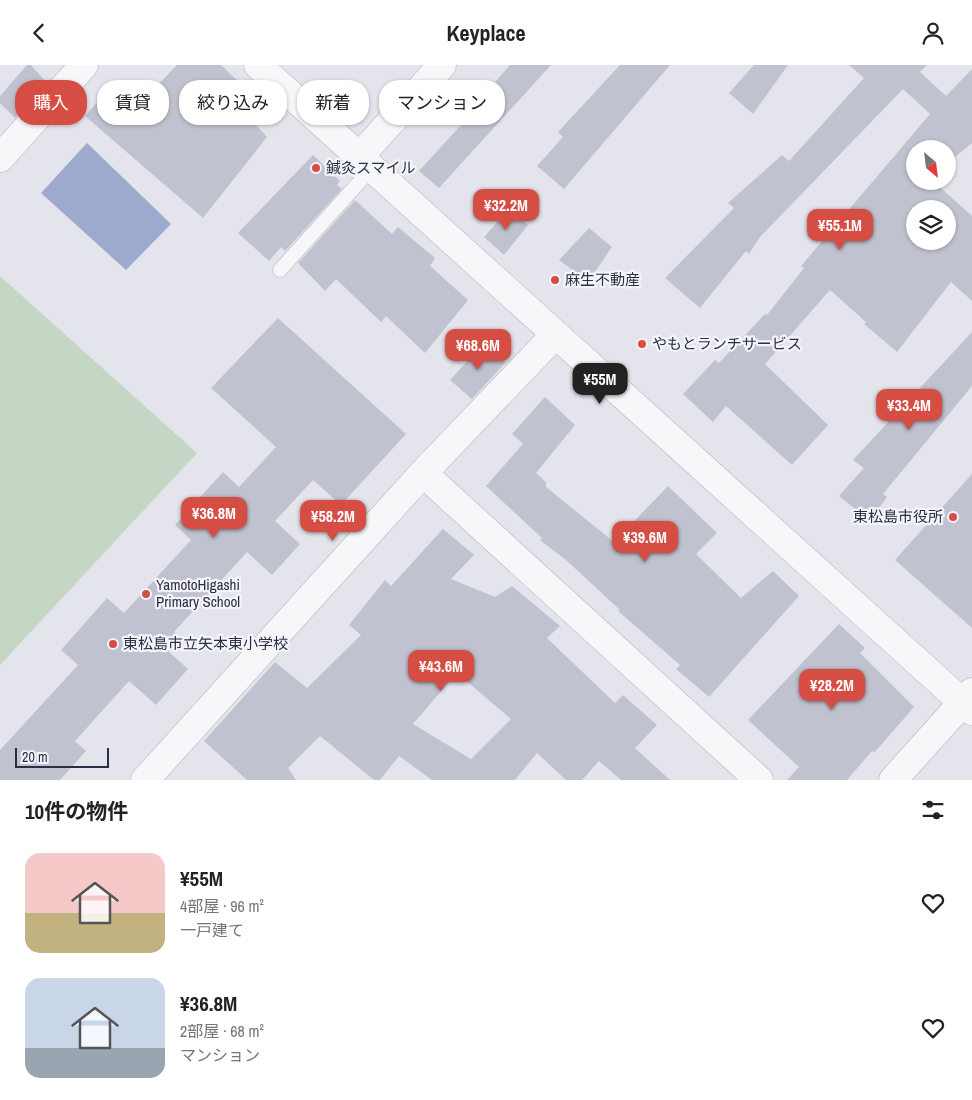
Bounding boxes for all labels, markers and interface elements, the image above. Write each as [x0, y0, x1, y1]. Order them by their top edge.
text: Keyplace [446, 18, 526, 48]
icon: back [25, 19, 53, 47]
icon: person [919, 19, 947, 47]
chip: 購入 [15, 80, 87, 125]
chip: 賃貸 [97, 80, 169, 125]
chip: 絞り込み [179, 80, 287, 125]
chip: 新着 [297, 80, 369, 125]
chip: マンション [379, 80, 505, 125]
north arrow [906, 140, 956, 190]
map controls [906, 140, 956, 250]
place label: 鍼灸スマイル [326, 157, 416, 178]
marker: 鍼灸スマイル [310, 162, 322, 174]
pin: ¥32.2M [465, 189, 547, 231]
text: ¥32.2M [484, 194, 528, 216]
button: layers [906, 200, 956, 250]
pin: ¥55.1M [799, 209, 881, 251]
text: ¥55.1M [818, 214, 862, 236]
place label: 麻生不動産 [565, 269, 640, 290]
marker: 麻生不動産 [549, 274, 561, 286]
pin: ¥68.6M [437, 329, 519, 371]
place label: やもとランチサービス [652, 333, 802, 354]
text: ¥68.6M [456, 334, 500, 356]
marker: やもとランチサービス [636, 338, 648, 350]
pin: ¥55M [570, 363, 630, 405]
text: ¥55M [584, 368, 616, 390]
pin: ¥33.4M [868, 389, 950, 431]
text: ¥33.4M [887, 394, 931, 416]
pin: ¥36.8M [173, 497, 255, 539]
pin: ¥58.2M [292, 499, 374, 542]
text: ¥36.8M [192, 502, 236, 524]
text: ¥58.2M [311, 505, 355, 527]
place label: 東松島市役所 [853, 506, 943, 527]
marker: 東松島市役所 [947, 511, 959, 523]
pin: ¥39.6M [604, 521, 686, 563]
text: ¥39.6M [623, 526, 667, 548]
place label: YamotoHigashi Primary School [156, 574, 240, 612]
marker: YamotoHigashi Primary School [140, 588, 152, 600]
place label: 東松島市立矢本東小学校 [123, 633, 288, 654]
marker: 東松島市立矢本東小学校 [107, 638, 119, 650]
pin: ¥43.6M [400, 649, 482, 692]
text: ¥43.6M [419, 655, 463, 677]
pin: ¥28.2M [791, 669, 873, 711]
text: ¥28.2M [810, 674, 854, 696]
scale bar [15, 745, 109, 768]
text: 20 m [22, 748, 48, 766]
icon: filters [919, 796, 947, 824]
text: 10件の物件 [25, 797, 128, 826]
text: ¥55M [180, 864, 223, 893]
icon: home [65, 873, 125, 933]
icon: heart [919, 889, 947, 917]
text: 4部屋 · 96 m² [180, 895, 264, 917]
text: 一戸建て [180, 919, 244, 941]
text: ¥36.8M [180, 989, 237, 1018]
icon: home [65, 998, 125, 1058]
icon: heart [919, 1014, 947, 1042]
text: 2部屋 · 68 m² [180, 1020, 264, 1042]
text: マンション [180, 1044, 260, 1066]

